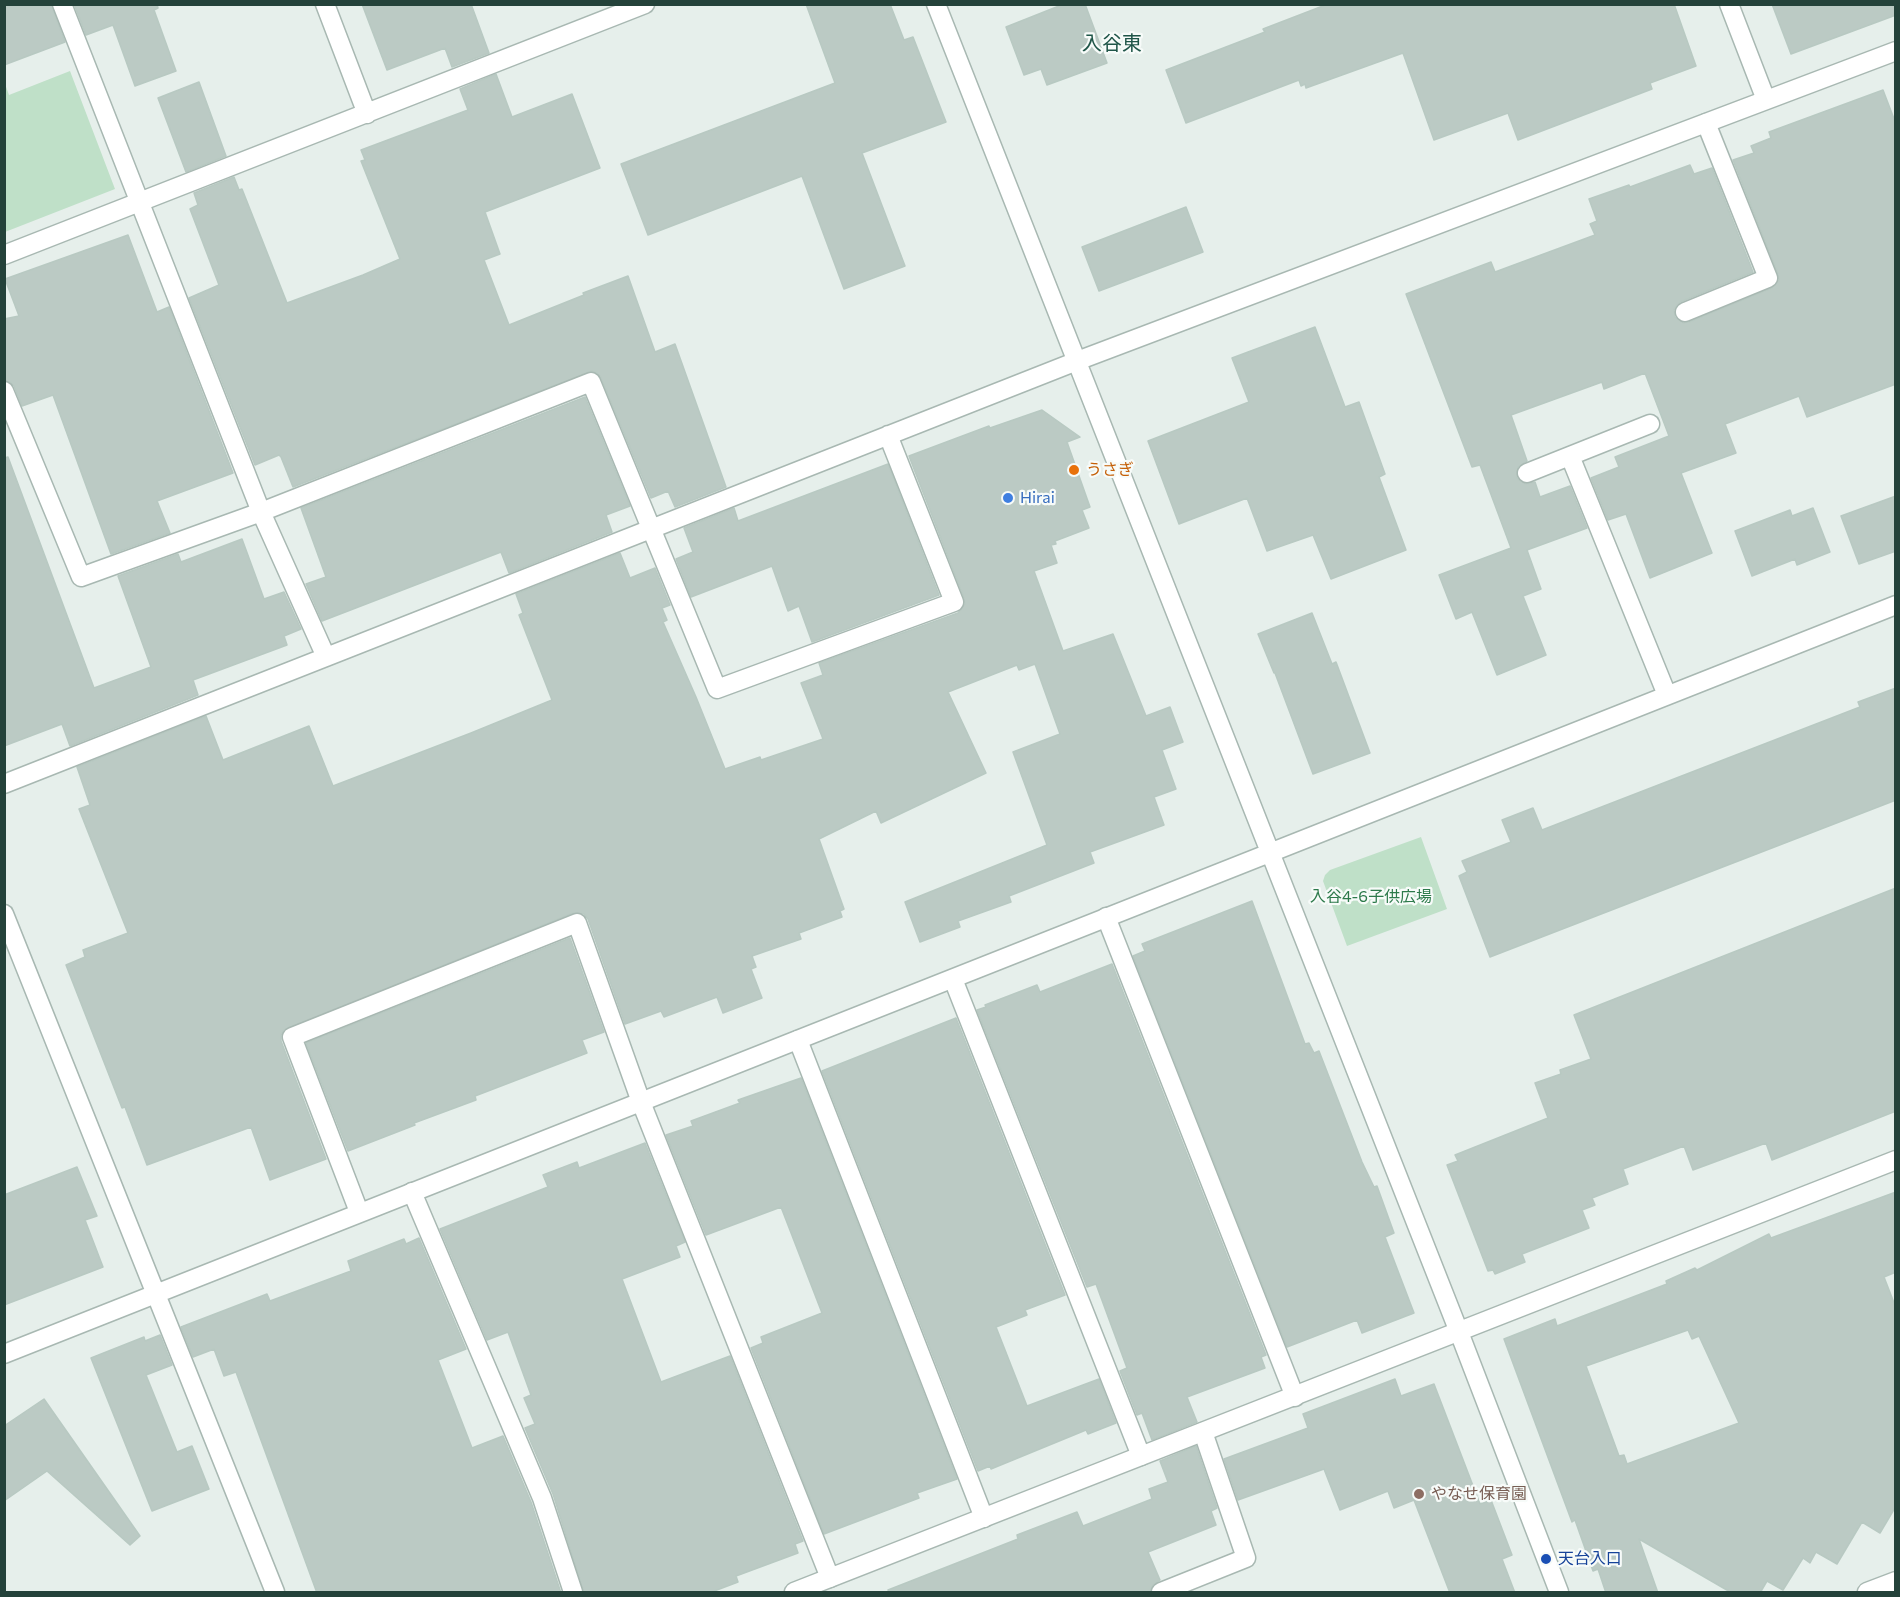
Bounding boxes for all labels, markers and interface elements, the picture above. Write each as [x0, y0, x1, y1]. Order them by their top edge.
district label: 入谷東 [1082, 31, 1142, 55]
place label: うさぎ [1086, 460, 1134, 480]
marker: うさぎ [1067, 463, 1081, 477]
place label: Hirai [1020, 488, 1055, 508]
marker: Hirai [1001, 491, 1015, 505]
park label: 入谷4-6子供広場 [1310, 887, 1432, 907]
place label: やなせ保育園 [1431, 1484, 1527, 1504]
marker: やなせ保育園 [1412, 1487, 1426, 1501]
place label: 天台入口 [1558, 1549, 1622, 1569]
marker: 天台入口 [1539, 1552, 1553, 1566]

